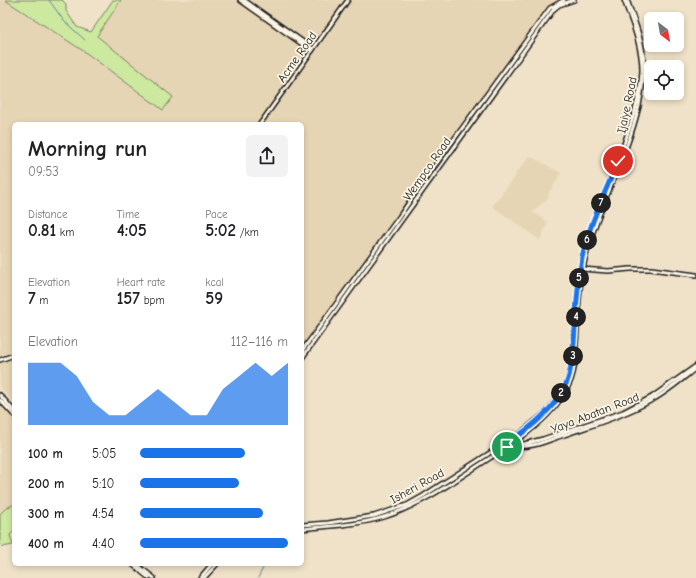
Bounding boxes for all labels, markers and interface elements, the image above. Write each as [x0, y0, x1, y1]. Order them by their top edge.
north arrow [644, 12, 684, 52]
map controls [644, 12, 684, 100]
street label: Acme Road [274, 29, 320, 85]
button: locate [644, 60, 684, 100]
street label: Ijaiye Road [614, 75, 640, 135]
button: share [246, 135, 288, 177]
street label: Wempco Road [400, 135, 454, 203]
text: Morning run [28, 136, 147, 162]
pin [601, 144, 635, 178]
icon: check [607, 150, 629, 172]
text: 09:53 [28, 164, 59, 179]
pin: 7 [591, 193, 611, 213]
text: 7 [599, 196, 603, 209]
text: Distance [28, 208, 67, 221]
text: Time [117, 208, 140, 221]
text: Pace [205, 208, 228, 221]
text: 0.81 [28, 221, 56, 240]
text: 4:05 [117, 221, 147, 240]
text: 5:02 [205, 221, 236, 240]
text: km [56, 226, 74, 239]
text: /km [236, 226, 259, 239]
pin: 6 [577, 230, 597, 250]
text: 6 [584, 233, 590, 246]
pin: 5 [569, 268, 589, 288]
text: 5 [576, 271, 582, 284]
text: Elevation [28, 276, 70, 289]
text: Heart rate [117, 276, 165, 289]
text: kcal [205, 276, 224, 289]
text: 7 [28, 289, 36, 308]
text: 157 [117, 289, 140, 308]
text: 59 [205, 289, 223, 308]
text: m [36, 294, 48, 307]
text: bpm [140, 294, 165, 307]
pin: 4 [566, 307, 586, 327]
text: 4 [573, 310, 579, 323]
text: Elevation [28, 334, 78, 349]
text: 112–116 m [231, 334, 288, 349]
pin: 3 [563, 346, 583, 366]
text: 3 [570, 349, 576, 362]
pin: 2 [551, 383, 571, 403]
text: 2 [558, 386, 564, 399]
street label: Yaya Abatan Road [549, 390, 641, 436]
pin [490, 430, 524, 464]
icon: arrive [496, 436, 518, 458]
text: 100 m [28, 446, 63, 461]
text: 5:05 [92, 446, 116, 461]
street label: Isheri Road [388, 465, 446, 507]
text: 200 m [28, 476, 64, 491]
text: 5:10 [92, 476, 114, 491]
text: 300 m [28, 506, 64, 521]
text: 4:54 [92, 506, 114, 521]
text: 400 m [28, 536, 64, 551]
text: 4:40 [92, 536, 115, 551]

